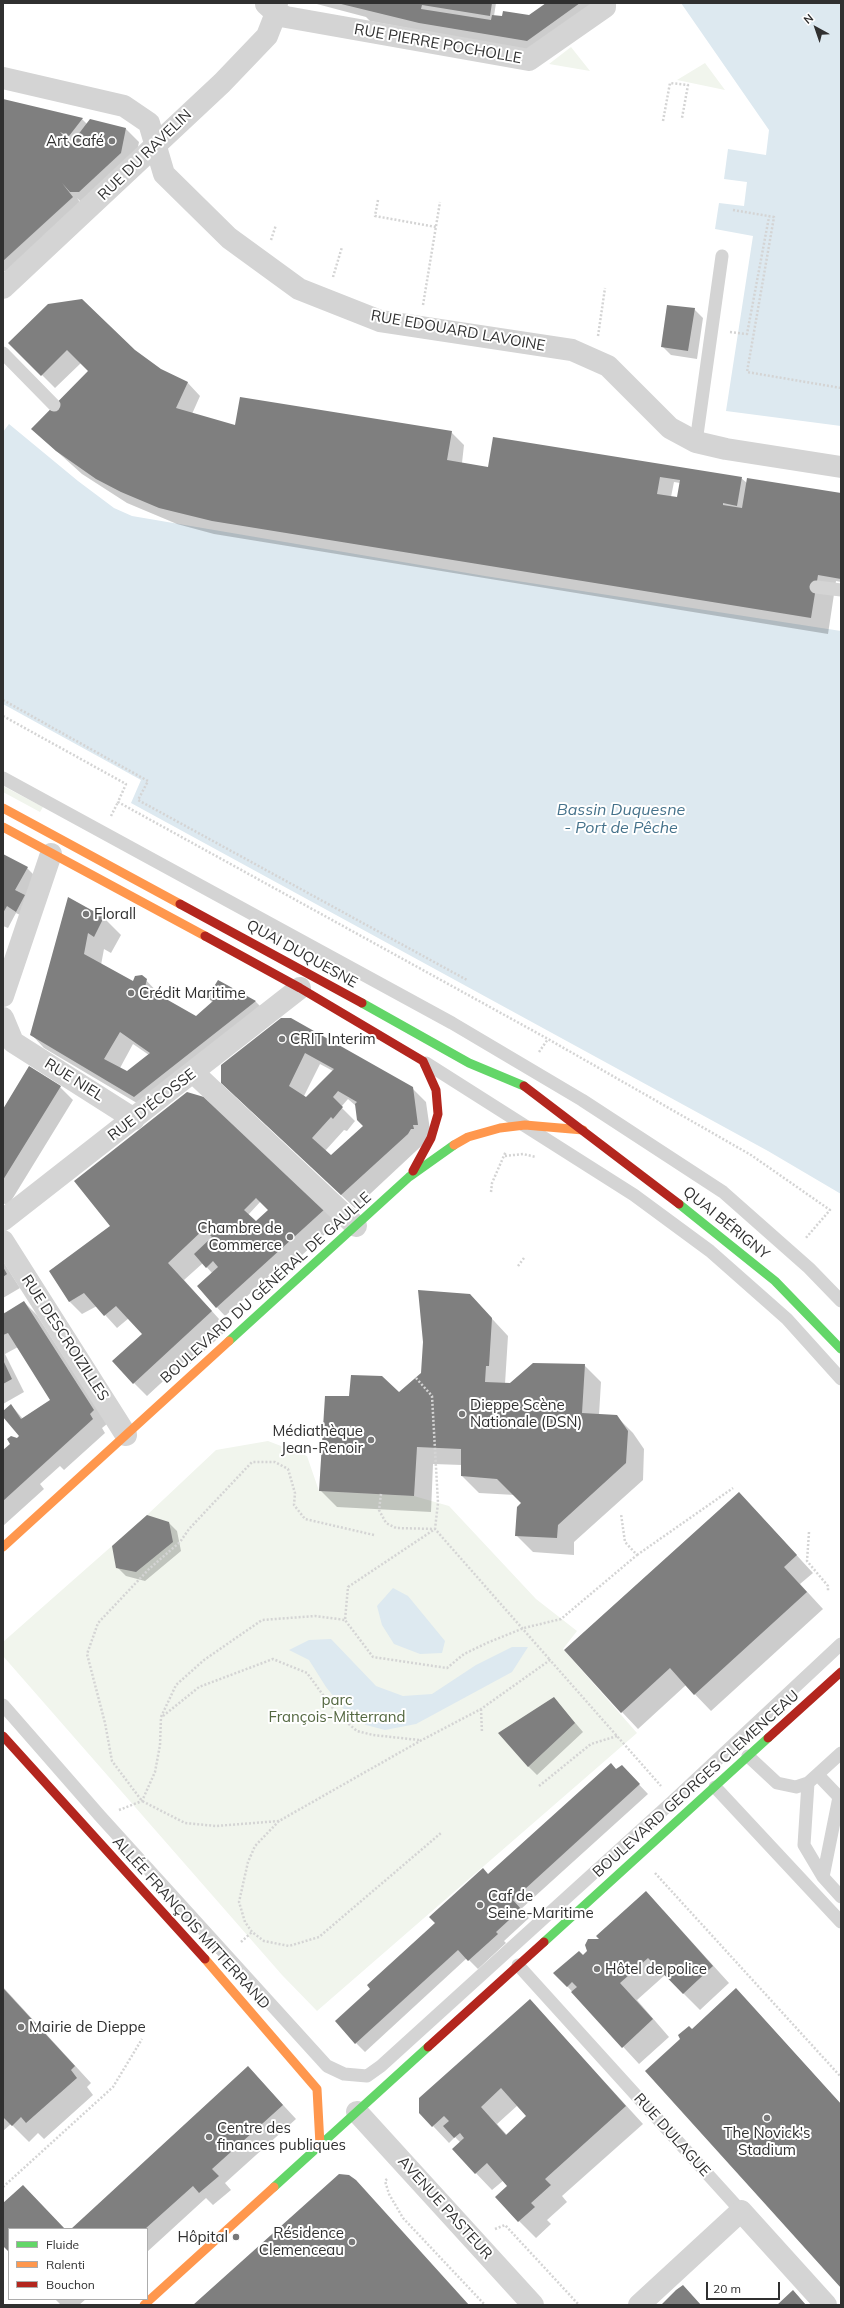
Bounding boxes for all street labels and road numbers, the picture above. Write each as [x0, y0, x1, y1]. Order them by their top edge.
street label: RUE PIERRE POCHOLLE [353, 20, 523, 68]
street label: RUE DU RAVELIN [94, 106, 196, 204]
street label: RUE EDOUARD LAVOINE [369, 307, 547, 355]
street label: QUAI DUQUESNE [243, 916, 361, 992]
street label: RUE NIEL [41, 1055, 107, 1105]
street label: RUE D'ÉCOSSE [105, 1065, 199, 1145]
street label: QUAI BÉRIGNY [679, 1183, 773, 1263]
street label: BOULEVARD DU GÉNÉRAL DE GAULLE [157, 1189, 375, 1387]
street label: RUE DESCROIZILLES [18, 1272, 112, 1404]
street label: BOULEVARD GEORGES CLEMENCEAU [589, 1687, 803, 1881]
street label: ALLÉE FRANÇOIS MITTERRAND [109, 1833, 273, 2013]
street label: RUE DULAGUE [630, 2090, 714, 2180]
street label: AVENUE PASTEUR [394, 2153, 496, 2263]

